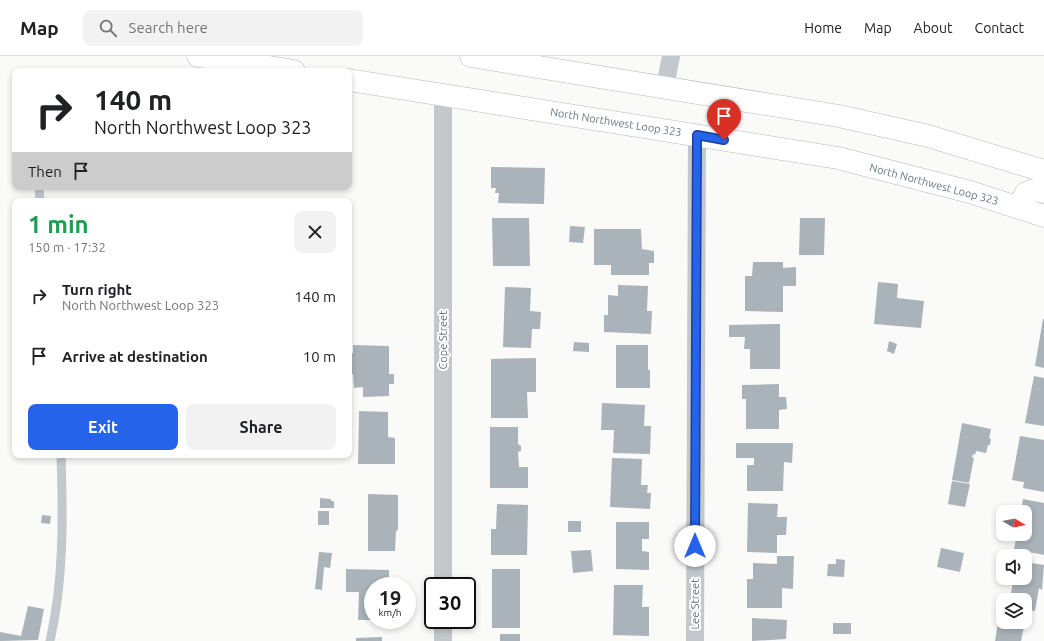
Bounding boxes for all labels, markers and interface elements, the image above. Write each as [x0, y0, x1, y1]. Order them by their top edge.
search box [83, 10, 363, 46]
text: Map [20, 17, 59, 39]
icon: search [97, 17, 119, 39]
text: Search here [129, 19, 208, 36]
text: Home [804, 20, 842, 36]
text: Map [864, 20, 892, 36]
text: About [914, 20, 953, 36]
text: Contact [975, 20, 1024, 36]
icon: right [28, 84, 80, 136]
text: 140 m [94, 84, 172, 115]
pin [707, 99, 741, 140]
icon: arrive [713, 105, 735, 127]
street label: North Northwest Loop 323 [549, 106, 683, 138]
text: North Northwest Loop 323 [94, 117, 311, 137]
icon: arrive [70, 160, 92, 182]
street label: North Northwest Loop 323 [868, 161, 1000, 207]
text: Then [28, 163, 62, 180]
text: 1 min [28, 211, 89, 238]
button: close [294, 211, 336, 253]
text: 150 m · 17:32 [28, 240, 106, 254]
text: Turn right [62, 281, 132, 298]
icon: right [28, 285, 50, 307]
text: 140 m [294, 288, 336, 305]
text: North Northwest Loop 323 [62, 298, 219, 312]
street label: Cope Street [437, 310, 449, 369]
icon: arrive [28, 345, 50, 367]
text: Arrive at destination [62, 348, 208, 365]
text: 10 m [303, 348, 336, 365]
button: Exit [28, 404, 178, 450]
button: Share [186, 404, 336, 450]
north arrow [996, 505, 1032, 541]
map controls [996, 505, 1032, 629]
position arrow [674, 525, 716, 567]
button: sound [996, 549, 1032, 585]
speed limit sign: 30 [424, 577, 476, 629]
street label: Lee Street [689, 578, 701, 629]
text: 19 [379, 586, 401, 609]
button: layers [996, 593, 1032, 629]
text: km/h [378, 607, 402, 618]

